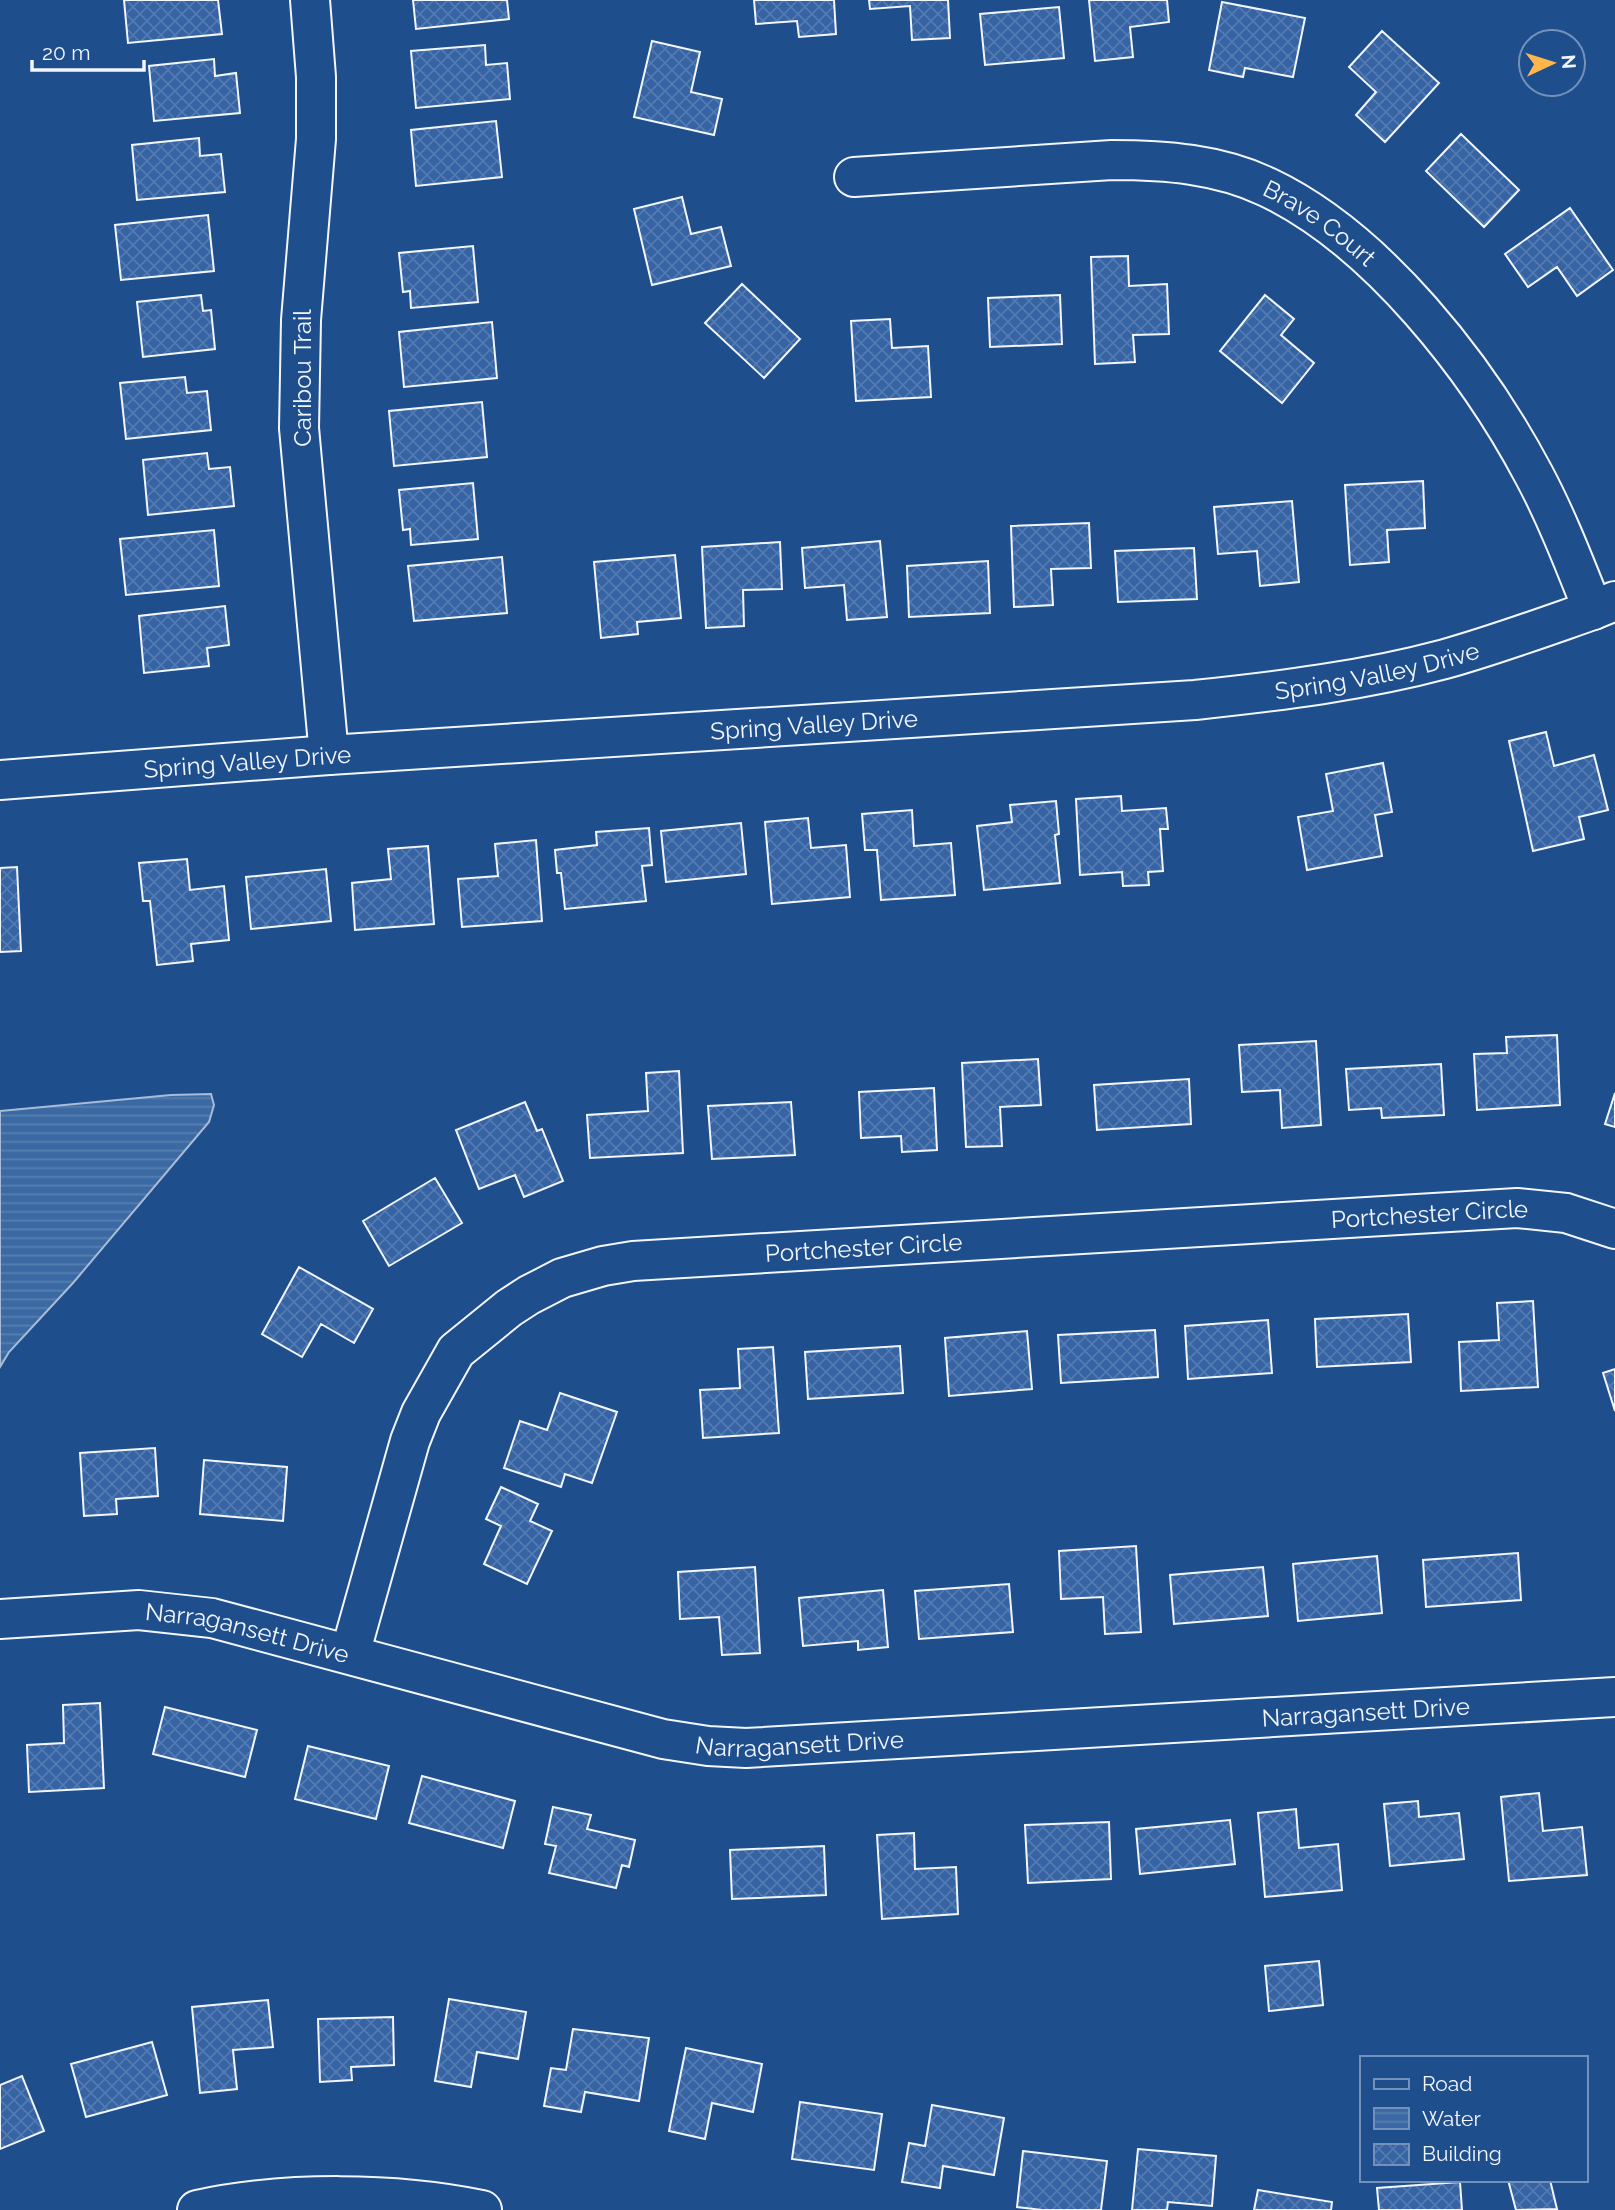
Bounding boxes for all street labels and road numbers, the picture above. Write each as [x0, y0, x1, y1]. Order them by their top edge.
street label: Brave Court [1259, 173, 1382, 272]
street label: Caribou Trail [288, 309, 317, 447]
street label: Spring Valley Drive [1273, 635, 1483, 705]
street label: Spring Valley Drive [709, 703, 919, 745]
street label: Spring Valley Drive [142, 739, 352, 784]
street label: Portchester Circle [1330, 1193, 1530, 1234]
street label: Portchester Circle [764, 1227, 963, 1268]
street label: Narragansett Drive [144, 1596, 352, 1669]
street label: Narragansett Drive [1261, 1691, 1471, 1732]
street label: Narragansett Drive [693, 1724, 905, 1763]

